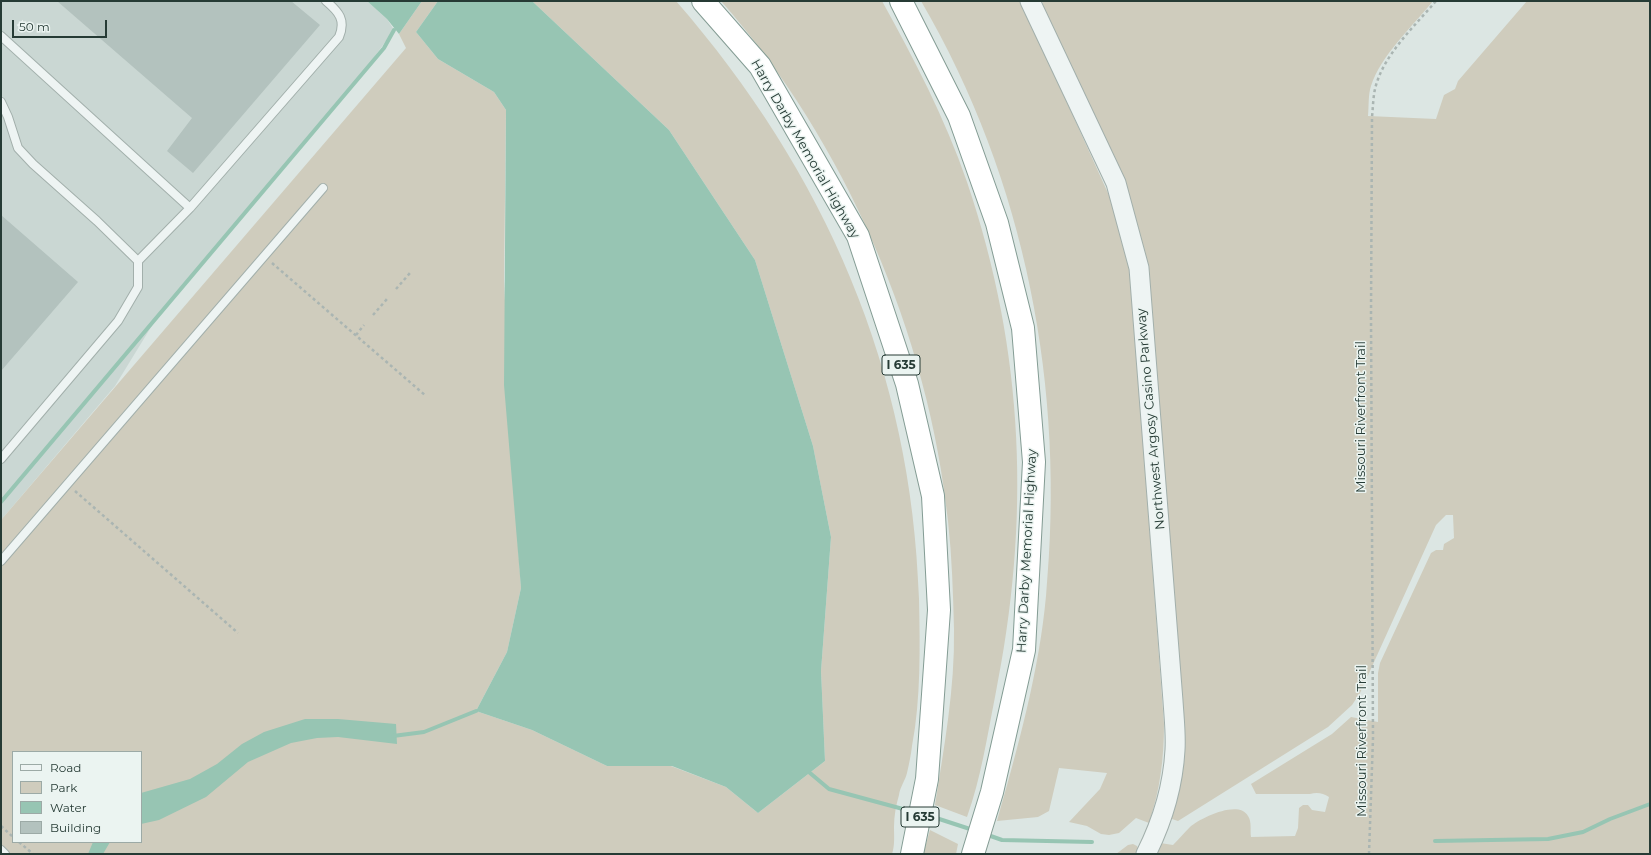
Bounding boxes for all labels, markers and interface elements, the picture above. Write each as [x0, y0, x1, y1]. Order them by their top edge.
scale bar [14, 12, 109, 38]
text: 50 m [19, 19, 50, 34]
street label: Harry Darby Memorial Highway [747, 57, 863, 241]
street label: Northwest Argosy Casino Parkway [1134, 308, 1168, 530]
street label: Missouri Riverfront Trail [1353, 341, 1369, 493]
road number: I 635 [882, 355, 920, 375]
street label: Harry Darby Memorial Highway [1014, 449, 1040, 653]
street label: Missouri Riverfront Trail [1354, 665, 1370, 817]
legend [12, 751, 142, 843]
text: Road [50, 760, 81, 775]
text: Park [50, 780, 77, 795]
text: Water [50, 800, 86, 815]
road number: I 635 [901, 807, 939, 827]
text: Building [50, 820, 101, 835]

